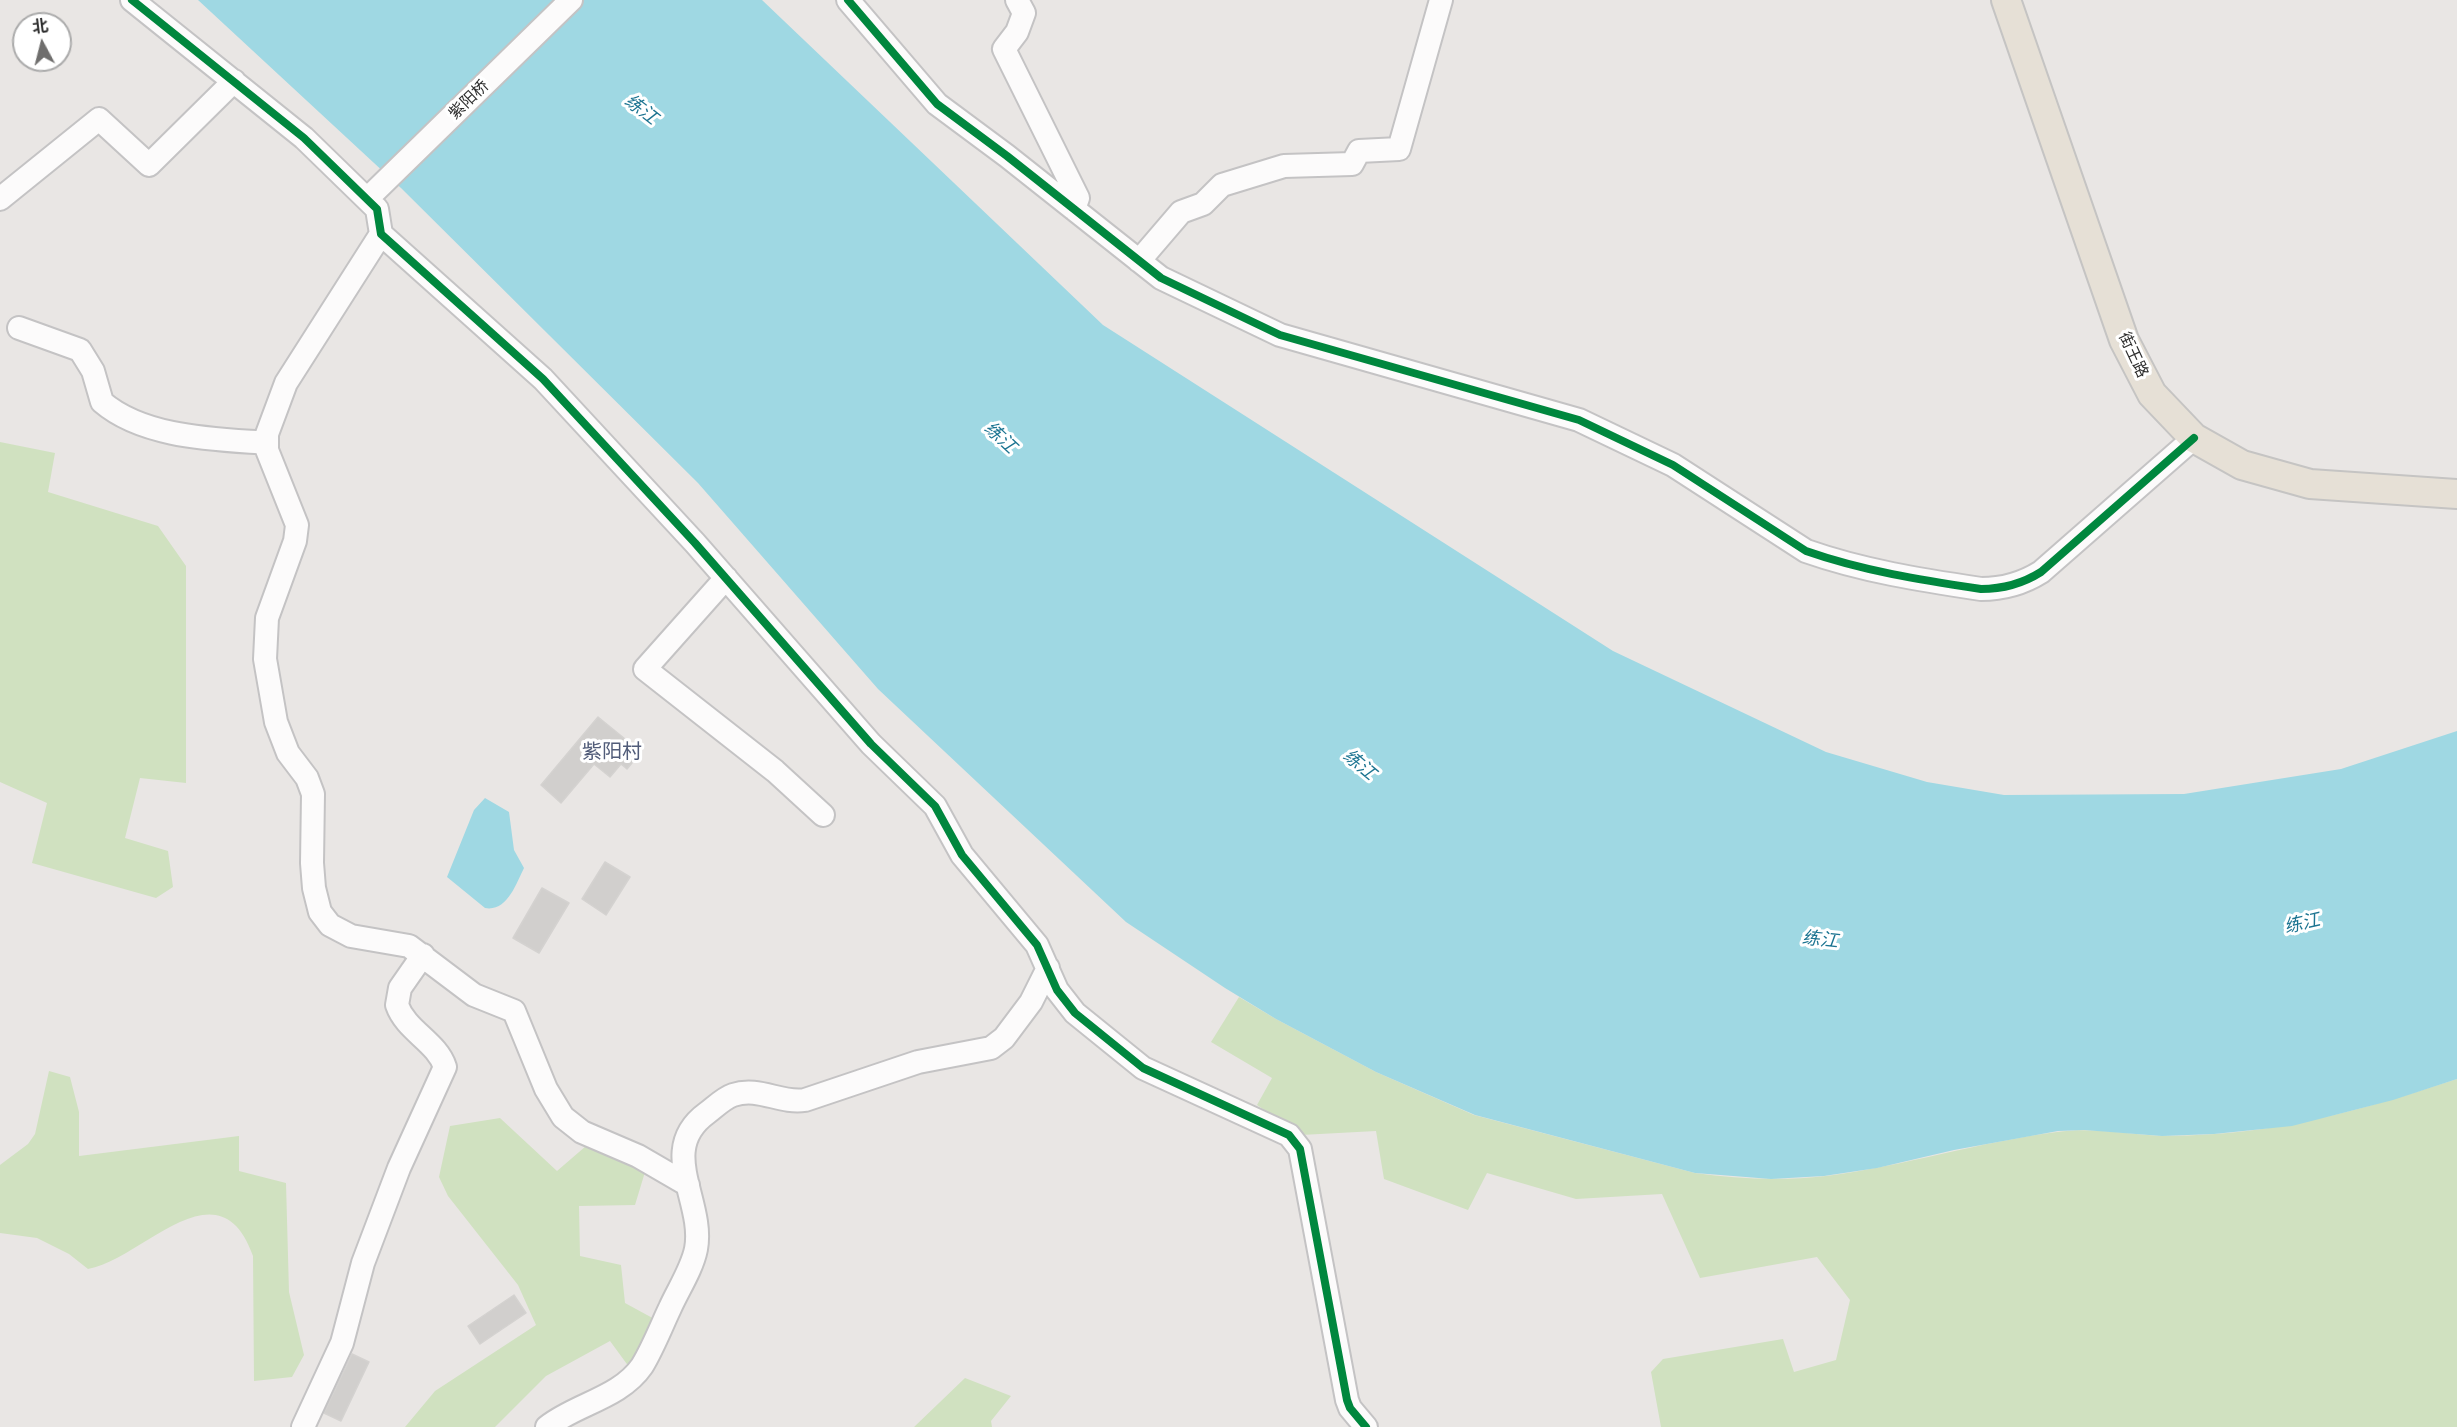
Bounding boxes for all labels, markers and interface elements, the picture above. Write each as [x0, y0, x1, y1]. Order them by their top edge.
north arrow [12, 12, 72, 72]
text: 北 [31, 15, 49, 37]
street label: 紫阳桥 [445, 76, 493, 124]
water label: 练江 [620, 90, 662, 130]
street label: 街王路 [2114, 329, 2152, 381]
water label: 练江 [979, 418, 1021, 458]
district label: 紫阳村 [582, 740, 642, 764]
water label: 练江 [1338, 745, 1380, 785]
water label: 练江 [2282, 909, 2322, 939]
water label: 练江 [1801, 927, 1839, 953]

